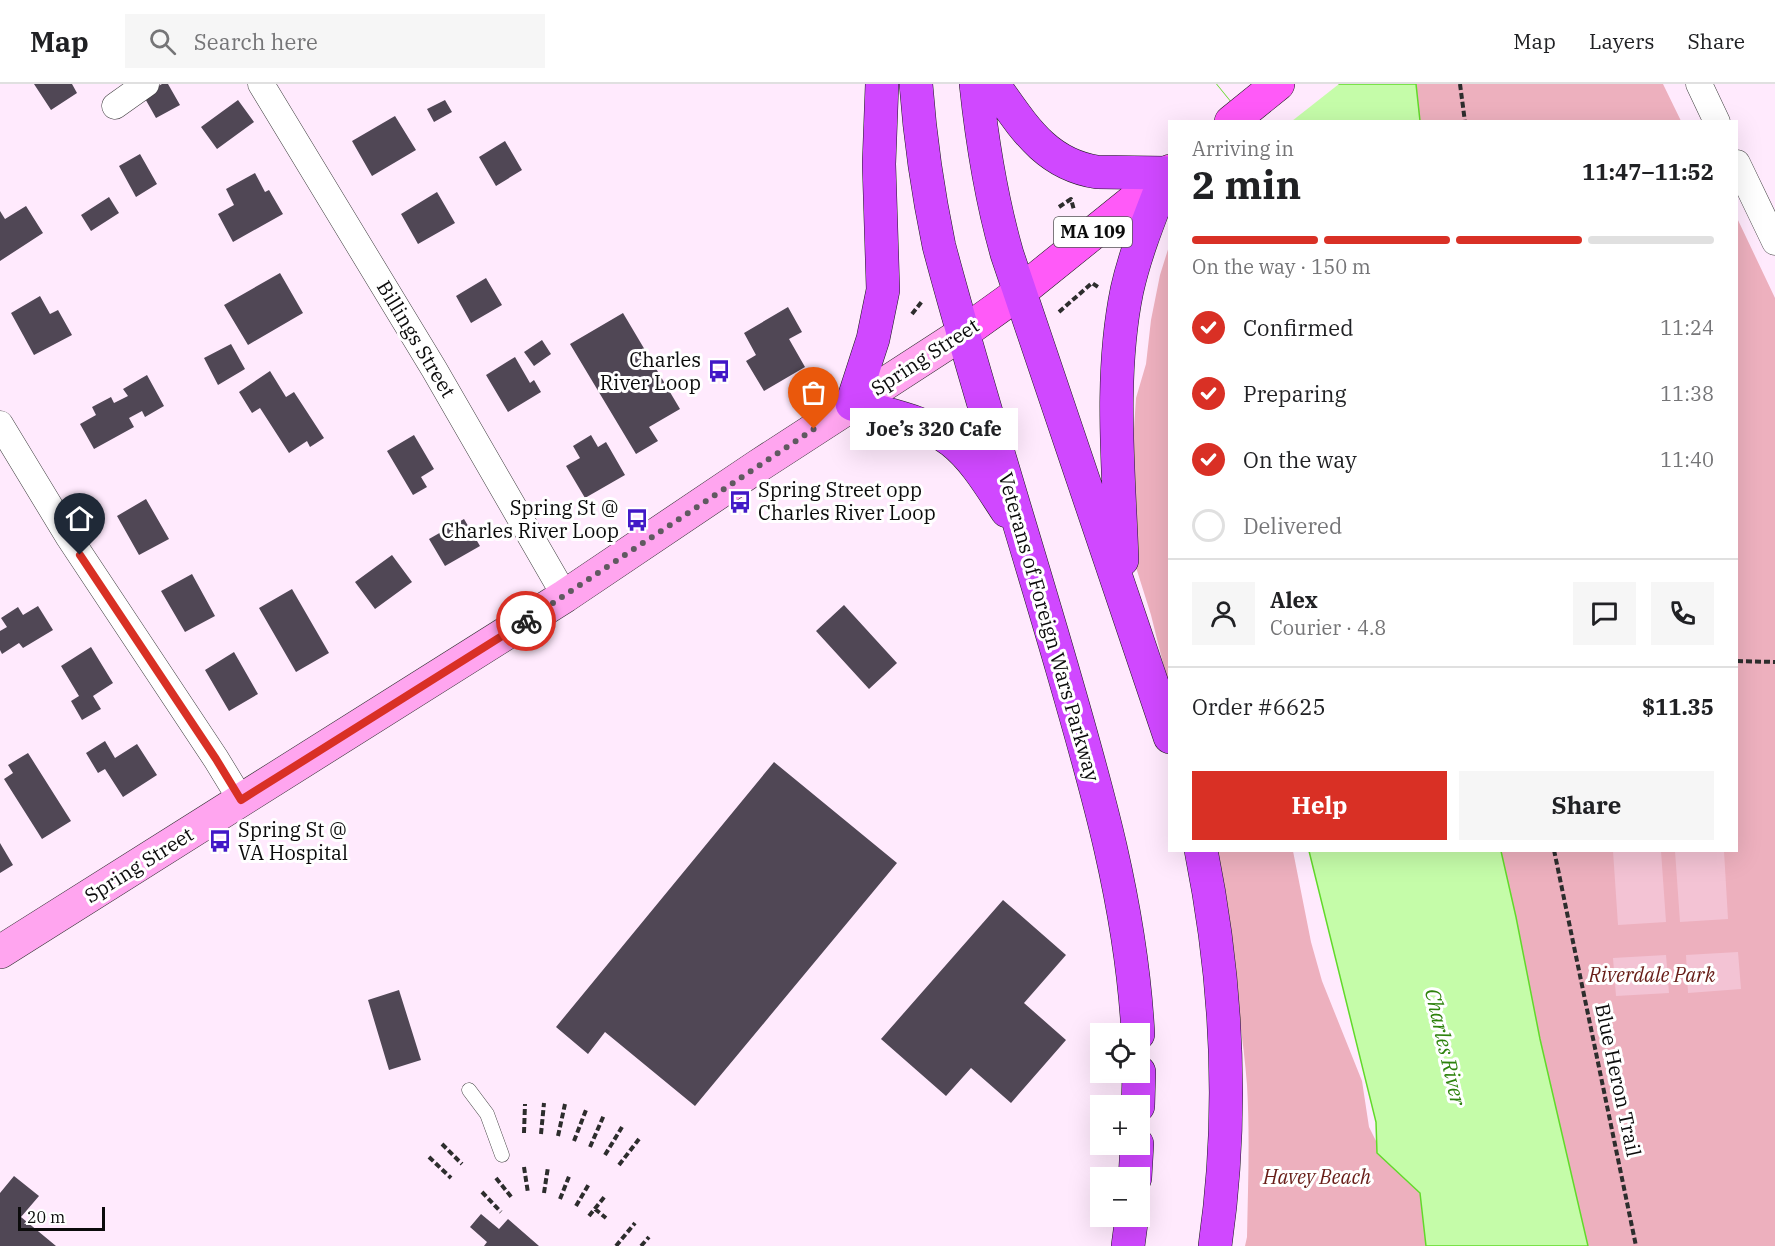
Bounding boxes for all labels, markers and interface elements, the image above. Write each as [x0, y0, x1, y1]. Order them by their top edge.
search box [125, 14, 545, 68]
text: Map [30, 23, 89, 60]
icon: search [146, 25, 179, 58]
text: Search here [194, 27, 318, 56]
text: Map [1513, 27, 1556, 55]
text: Layers [1589, 27, 1655, 55]
text: Share [1688, 27, 1745, 55]
text: Arriving in [1192, 135, 1294, 162]
text: 11:47–11:52 [1582, 157, 1714, 186]
text: 2 min [1192, 159, 1301, 210]
road number: MA 109 [1054, 217, 1132, 247]
text: On the way · 150 m [1192, 253, 1371, 280]
street label: Billings Street [371, 275, 462, 402]
icon: check [1192, 311, 1225, 344]
street label: Spring Street [866, 312, 984, 402]
text: Confirmed [1243, 313, 1354, 342]
text: 11:24 [1660, 314, 1714, 341]
place label: Charles River Loop [600, 346, 701, 396]
bus stop icon: Charles River Loop [706, 358, 732, 384]
pin [788, 367, 839, 429]
icon: bag [797, 376, 830, 409]
icon: check [1192, 377, 1225, 410]
text: Preparing [1243, 379, 1347, 408]
text: 11:38 [1660, 380, 1714, 407]
callout: Joe’s 320 Cafe [850, 408, 1018, 450]
text: Joe’s 320 Cafe [866, 415, 1002, 442]
icon: check [1192, 443, 1225, 476]
text: On the way [1243, 445, 1357, 474]
text: 11:40 [1660, 446, 1714, 473]
street label: Veterans of Foreign Wars Parkway [992, 469, 1107, 785]
place label: Spring Street opp Charles River Loop [758, 476, 936, 526]
bus stop icon: Spring Street opp Charles River Loop [727, 489, 753, 515]
pin [54, 493, 105, 555]
place label: Spring St @ Charles River Loop [441, 494, 619, 544]
icon: home [63, 502, 96, 535]
bus stop icon: Spring St @ Charles River Loop [624, 507, 650, 533]
text: Delivered [1243, 511, 1342, 540]
button: person [1192, 582, 1255, 645]
button: chat [1573, 582, 1636, 645]
button: phone [1651, 582, 1714, 645]
text: Alex [1270, 585, 1318, 614]
courier [496, 591, 556, 651]
icon: bike [510, 605, 543, 638]
text: Courier · 4.8 [1270, 614, 1386, 641]
text: Order #6625 [1192, 692, 1326, 721]
text: $11.35 [1642, 692, 1714, 721]
button: Help [1192, 771, 1447, 840]
button: Share [1459, 771, 1714, 840]
place label: Spring St @ VA Hospital [238, 816, 348, 866]
street label: Spring Street [79, 820, 198, 909]
bus stop icon: Spring St @ VA Hospital [207, 828, 233, 854]
park label: Riverdale Park [1588, 961, 1716, 988]
water label: Charles River [1419, 985, 1473, 1109]
street label: Blue Heron Trail [1589, 1001, 1648, 1159]
map controls [1090, 1023, 1150, 1227]
button: locate [1090, 1023, 1150, 1083]
button: + [1090, 1095, 1150, 1155]
park label: Havey Beach [1262, 1163, 1371, 1190]
button: − [1090, 1167, 1150, 1227]
scale bar [18, 1204, 105, 1232]
text: 20 m [27, 1207, 65, 1227]

